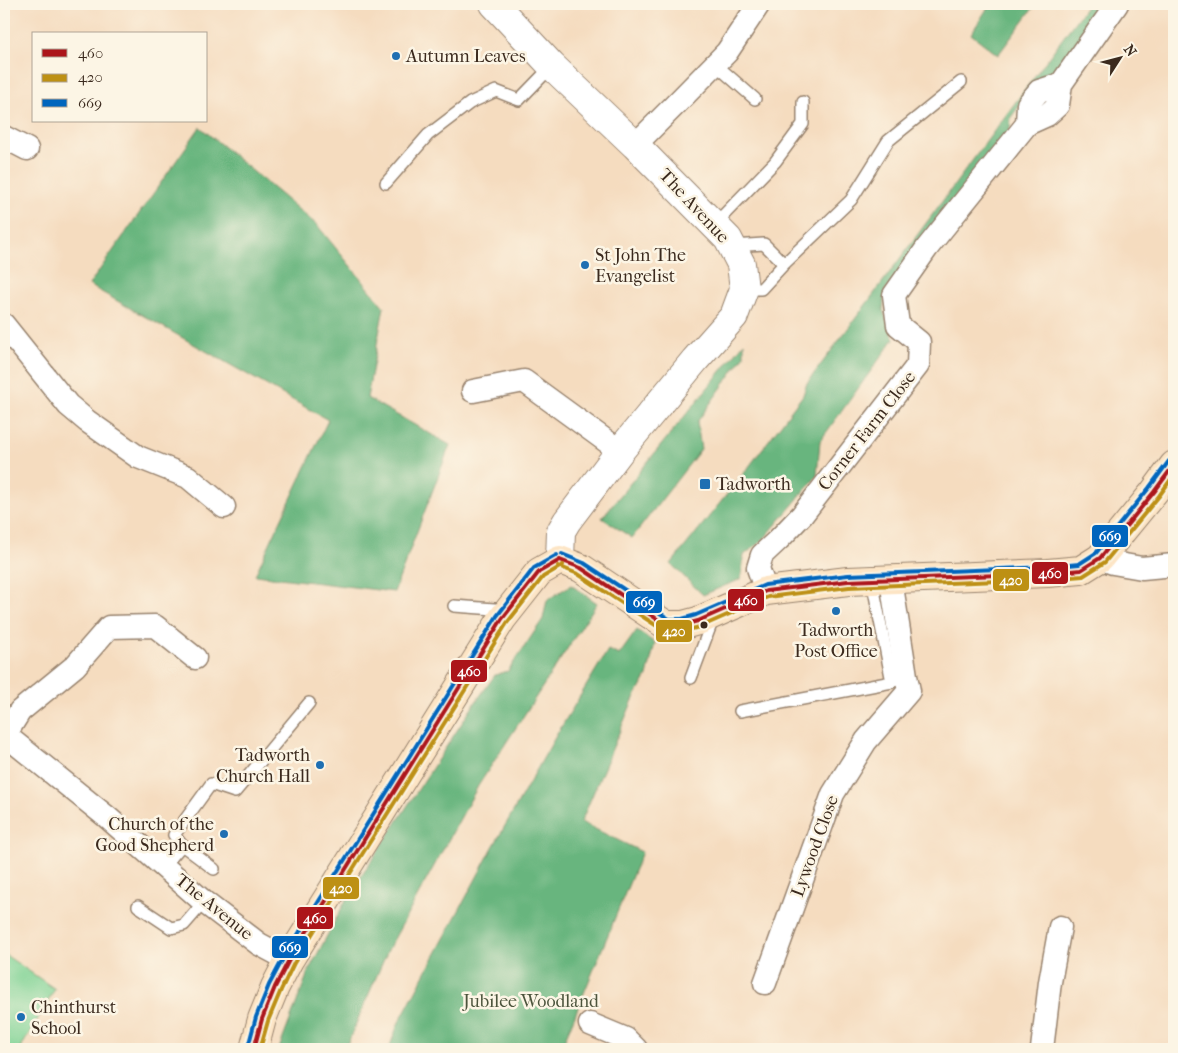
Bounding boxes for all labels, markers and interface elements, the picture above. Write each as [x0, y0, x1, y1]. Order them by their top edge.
legend [32, 32, 208, 122]
north arrow [1096, 32, 1146, 82]
text: N [1120, 41, 1140, 60]
text: 460 [78, 44, 103, 62]
place label: Autumn Leaves [405, 46, 526, 67]
marker: Autumn Leaves [390, 50, 402, 62]
text: 420 [78, 68, 103, 86]
text: 669 [78, 94, 102, 112]
street label: The Avenue [654, 165, 734, 247]
place label: St John The Evangelist [595, 245, 686, 287]
marker: St John The Evangelist [579, 259, 591, 271]
street label: Corner Farm Close [814, 367, 920, 495]
place label: Tadworth [716, 474, 791, 495]
marker: Tadworth [698, 477, 712, 491]
line badge: 669 [1091, 524, 1129, 548]
text: 669 [1099, 528, 1121, 545]
line badge: 460 [1031, 561, 1069, 585]
text: 460 [1037, 565, 1062, 582]
line badge: 420 [992, 568, 1030, 592]
text: 420 [998, 572, 1023, 589]
line badge: 460 [727, 588, 765, 612]
line badge: 669 [625, 590, 663, 614]
text: 460 [733, 592, 758, 609]
text: 669 [633, 594, 655, 611]
marker: Tadworth Post Office [830, 605, 842, 617]
line badge: 420 [655, 619, 693, 643]
unlabelled marker [699, 620, 709, 630]
place label: Tadworth Post Office [794, 620, 878, 662]
text: 420 [661, 623, 686, 640]
line badge: 460 [450, 659, 488, 683]
text: 460 [456, 663, 481, 680]
place label: Tadworth Church Hall [216, 745, 310, 787]
marker: Tadworth Church Hall [314, 759, 326, 771]
street label: Lywood Close [787, 792, 843, 900]
place label: Church of the Good Shepherd [95, 814, 214, 856]
marker: Church of the Good Shepherd [218, 828, 230, 840]
street label: The Avenue [171, 869, 257, 945]
line badge: 420 [322, 876, 360, 900]
text: 420 [328, 880, 353, 897]
line badge: 460 [296, 906, 334, 930]
text: 460 [302, 910, 327, 927]
line badge: 669 [271, 935, 309, 959]
text: 669 [279, 939, 301, 956]
park label: Jubilee Woodland [461, 991, 599, 1012]
place label: Chinthurst School [31, 997, 117, 1039]
marker: Chinthurst School [15, 1011, 27, 1023]

